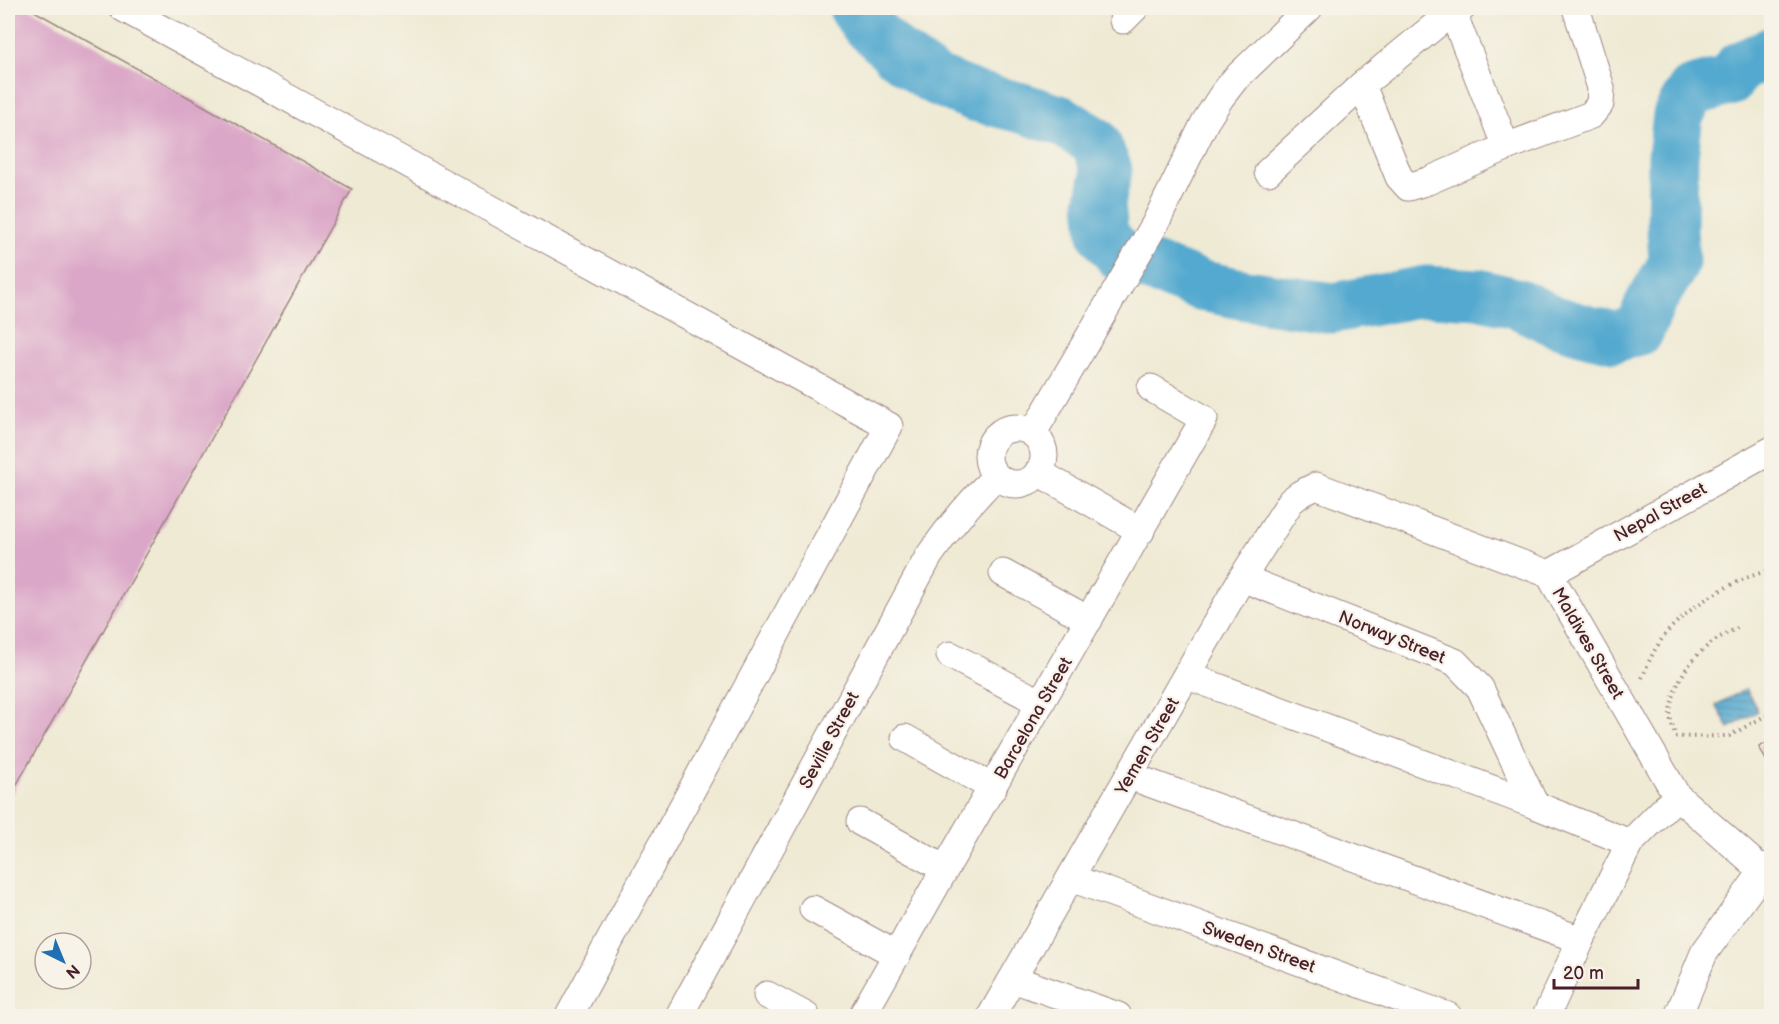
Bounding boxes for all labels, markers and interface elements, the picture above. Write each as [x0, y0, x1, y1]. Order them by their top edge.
street label: Nepal Street [1610, 478, 1711, 547]
street label: Maldives Street [1547, 584, 1628, 703]
street label: Norway Street [1335, 607, 1449, 669]
street label: Barcelona Street [990, 653, 1077, 783]
street label: Seville Street [795, 688, 864, 792]
street label: Yemen Street [1111, 693, 1184, 800]
street label: Sweden Street [1200, 917, 1319, 978]
north arrow [33, 931, 93, 991]
scale bar [1554, 952, 1638, 990]
text: N [61, 960, 83, 982]
text: 20 m [1563, 963, 1604, 984]

